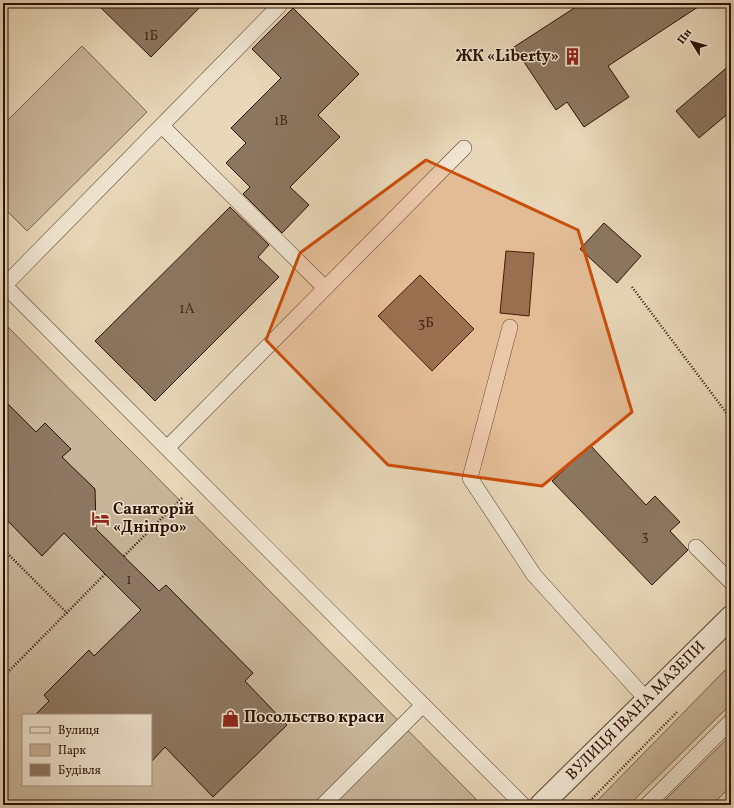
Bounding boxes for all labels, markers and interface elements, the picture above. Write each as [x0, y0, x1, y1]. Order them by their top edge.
north arrow [672, 22, 712, 62]
text: Пн [675, 26, 696, 48]
house number: 1Б [144, 27, 158, 46]
place label: ЖК «Liberty» [456, 46, 559, 68]
building icon: ЖК «Liberty» [562, 47, 582, 67]
house number: 1В [274, 112, 288, 131]
house number: 1А [179, 300, 195, 319]
house number: 3Б [418, 314, 434, 333]
place label: Санаторій «Дніпро» [113, 499, 194, 539]
hotel icon: Санаторій «Дніпро» [90, 509, 110, 529]
house number: 3 [641, 527, 649, 546]
house number: 1 [126, 571, 132, 590]
street label: ВУЛИЦЯ ІВАНА МАЗЕПИ [561, 636, 711, 786]
place label: Посольство краси [244, 707, 384, 729]
shop icon: Посольство краси [221, 708, 241, 728]
legend [22, 714, 152, 786]
text: Вулиця [58, 723, 99, 739]
text: Парк [58, 743, 86, 759]
text: Будівля [58, 763, 101, 779]

